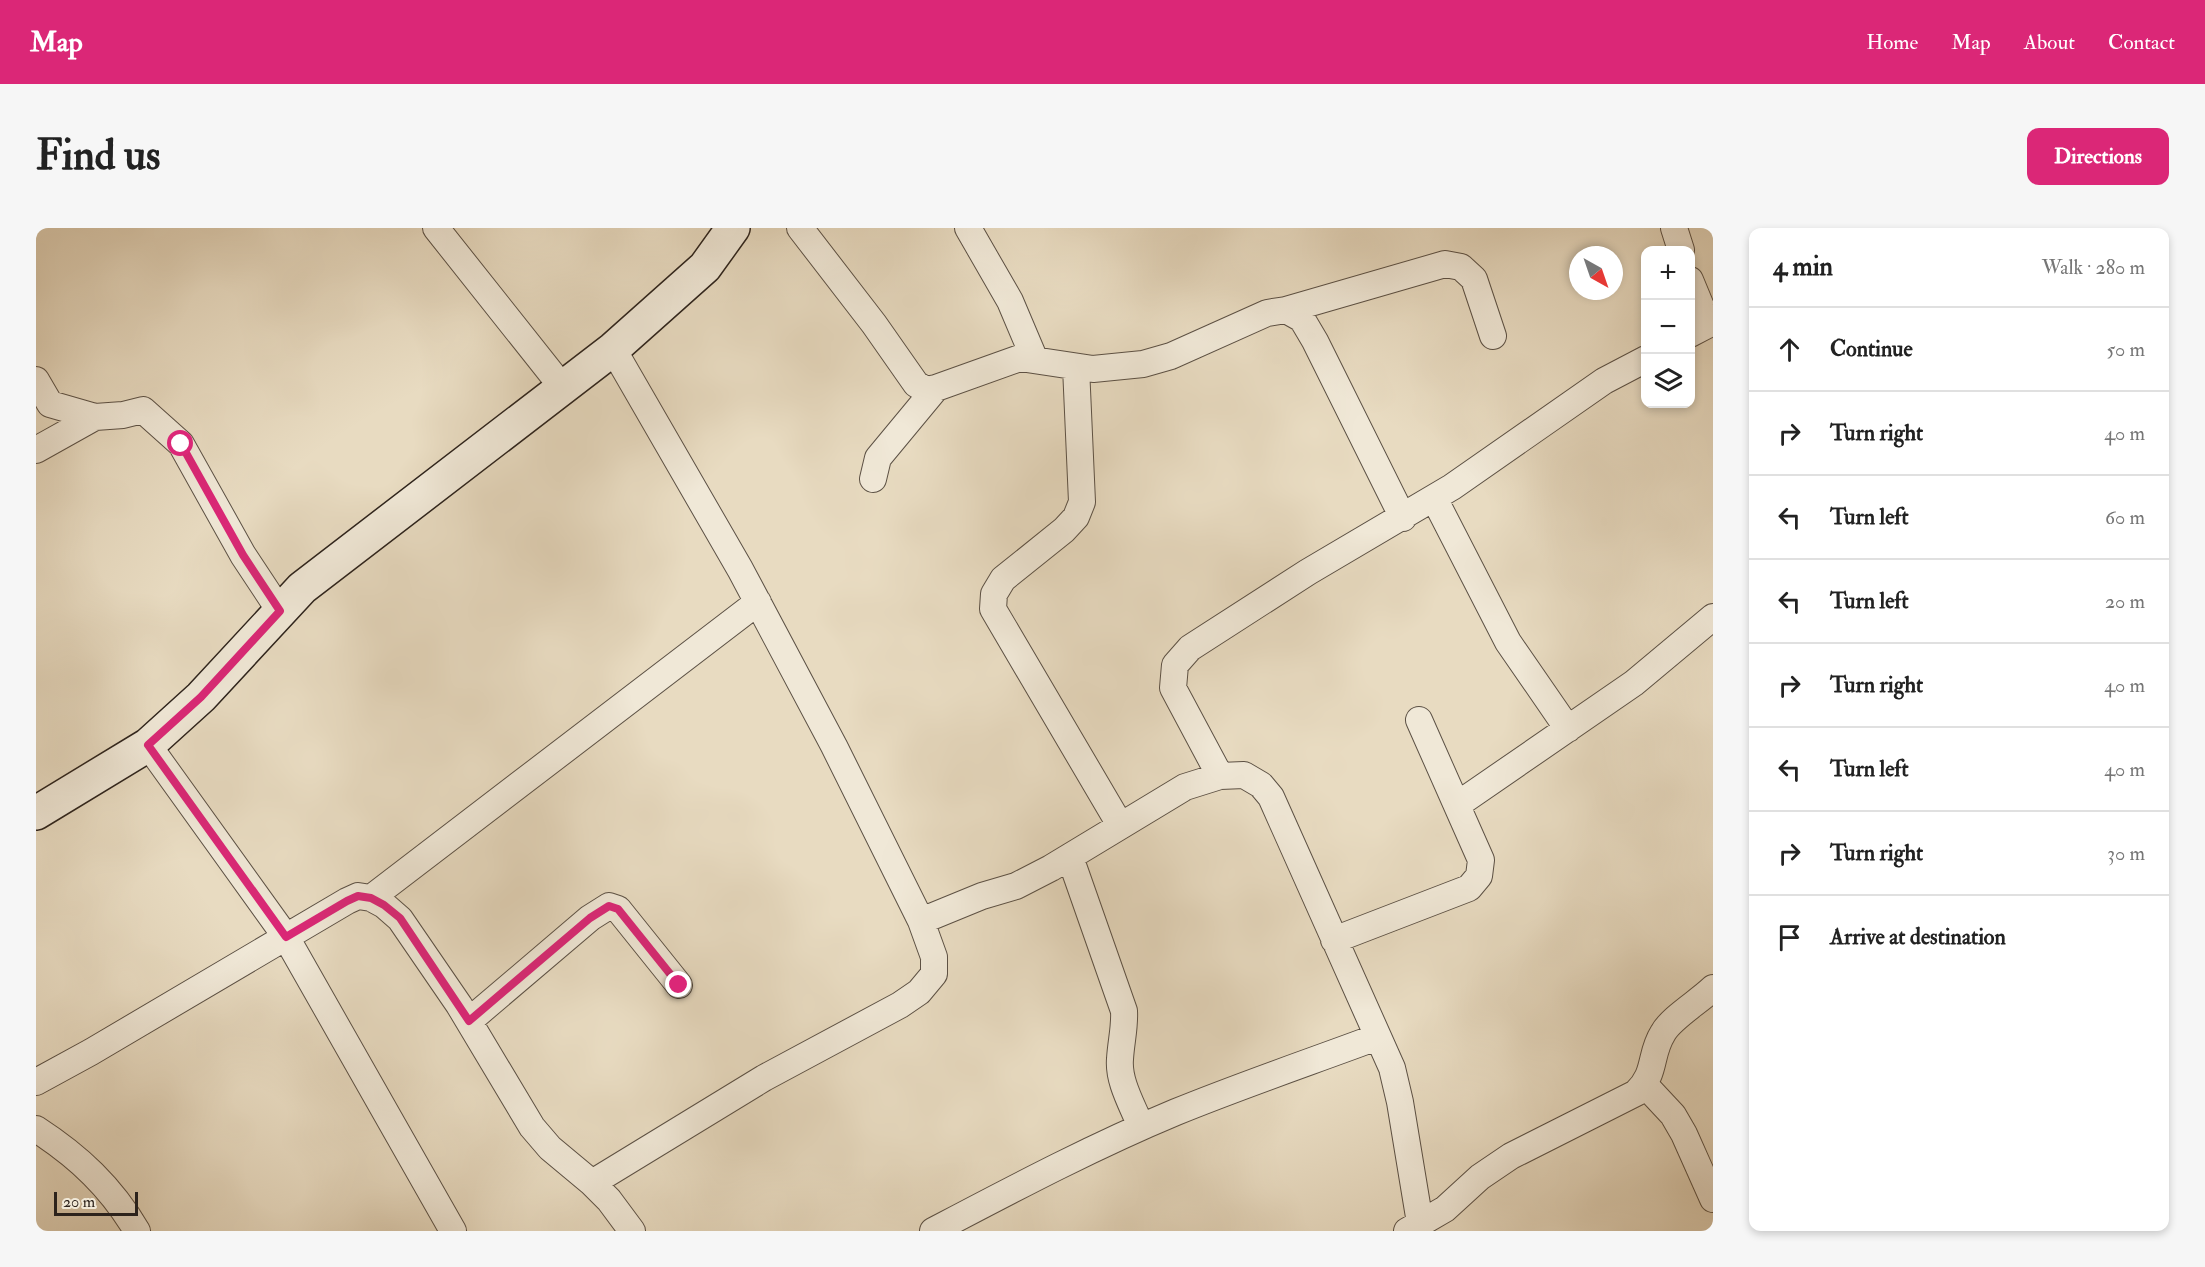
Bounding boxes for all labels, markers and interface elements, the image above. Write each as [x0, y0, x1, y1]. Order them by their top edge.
text: Map [30, 25, 83, 60]
text: Home [1866, 29, 1918, 56]
text: Map [1951, 29, 1991, 56]
text: About [2024, 29, 2075, 56]
text: Contact [2108, 29, 2175, 56]
button: Directions [2027, 128, 2169, 185]
text: Find us [36, 130, 160, 182]
north arrow [1569, 246, 1623, 300]
map controls [1641, 246, 1695, 408]
button: + [1641, 246, 1695, 300]
text: 4 min [1773, 251, 1833, 283]
text: Walk · 280 m [2042, 255, 2145, 280]
button: − [1641, 300, 1695, 354]
icon: ahead [1773, 333, 1806, 366]
text: Continue [1830, 335, 1913, 363]
text: 50 m [2106, 337, 2145, 362]
button: layers [1641, 354, 1695, 408]
icon: right [1773, 417, 1806, 450]
text: Turn right [1830, 419, 1923, 447]
text: 40 m [2104, 421, 2145, 446]
route start [167, 430, 193, 456]
icon: left [1773, 501, 1806, 534]
text: Turn left [1830, 503, 1909, 531]
text: 60 m [2105, 505, 2145, 530]
icon: left [1773, 585, 1806, 618]
text: Turn left [1830, 587, 1909, 615]
text: 20 m [2105, 589, 2145, 614]
icon: right [1773, 669, 1806, 702]
text: Turn right [1830, 671, 1923, 699]
text: 40 m [2104, 673, 2145, 698]
icon: left [1773, 753, 1806, 786]
text: Turn left [1830, 755, 1909, 783]
text: 40 m [2104, 757, 2145, 782]
icon: right [1773, 837, 1806, 870]
text: Turn right [1830, 839, 1923, 867]
text: 30 m [2107, 841, 2145, 866]
icon: arrive [1773, 921, 1806, 954]
text: Arrive at destination [1830, 923, 2006, 951]
route end [665, 971, 691, 997]
scale bar [54, 1189, 138, 1216]
text: 20 m [63, 1192, 95, 1212]

